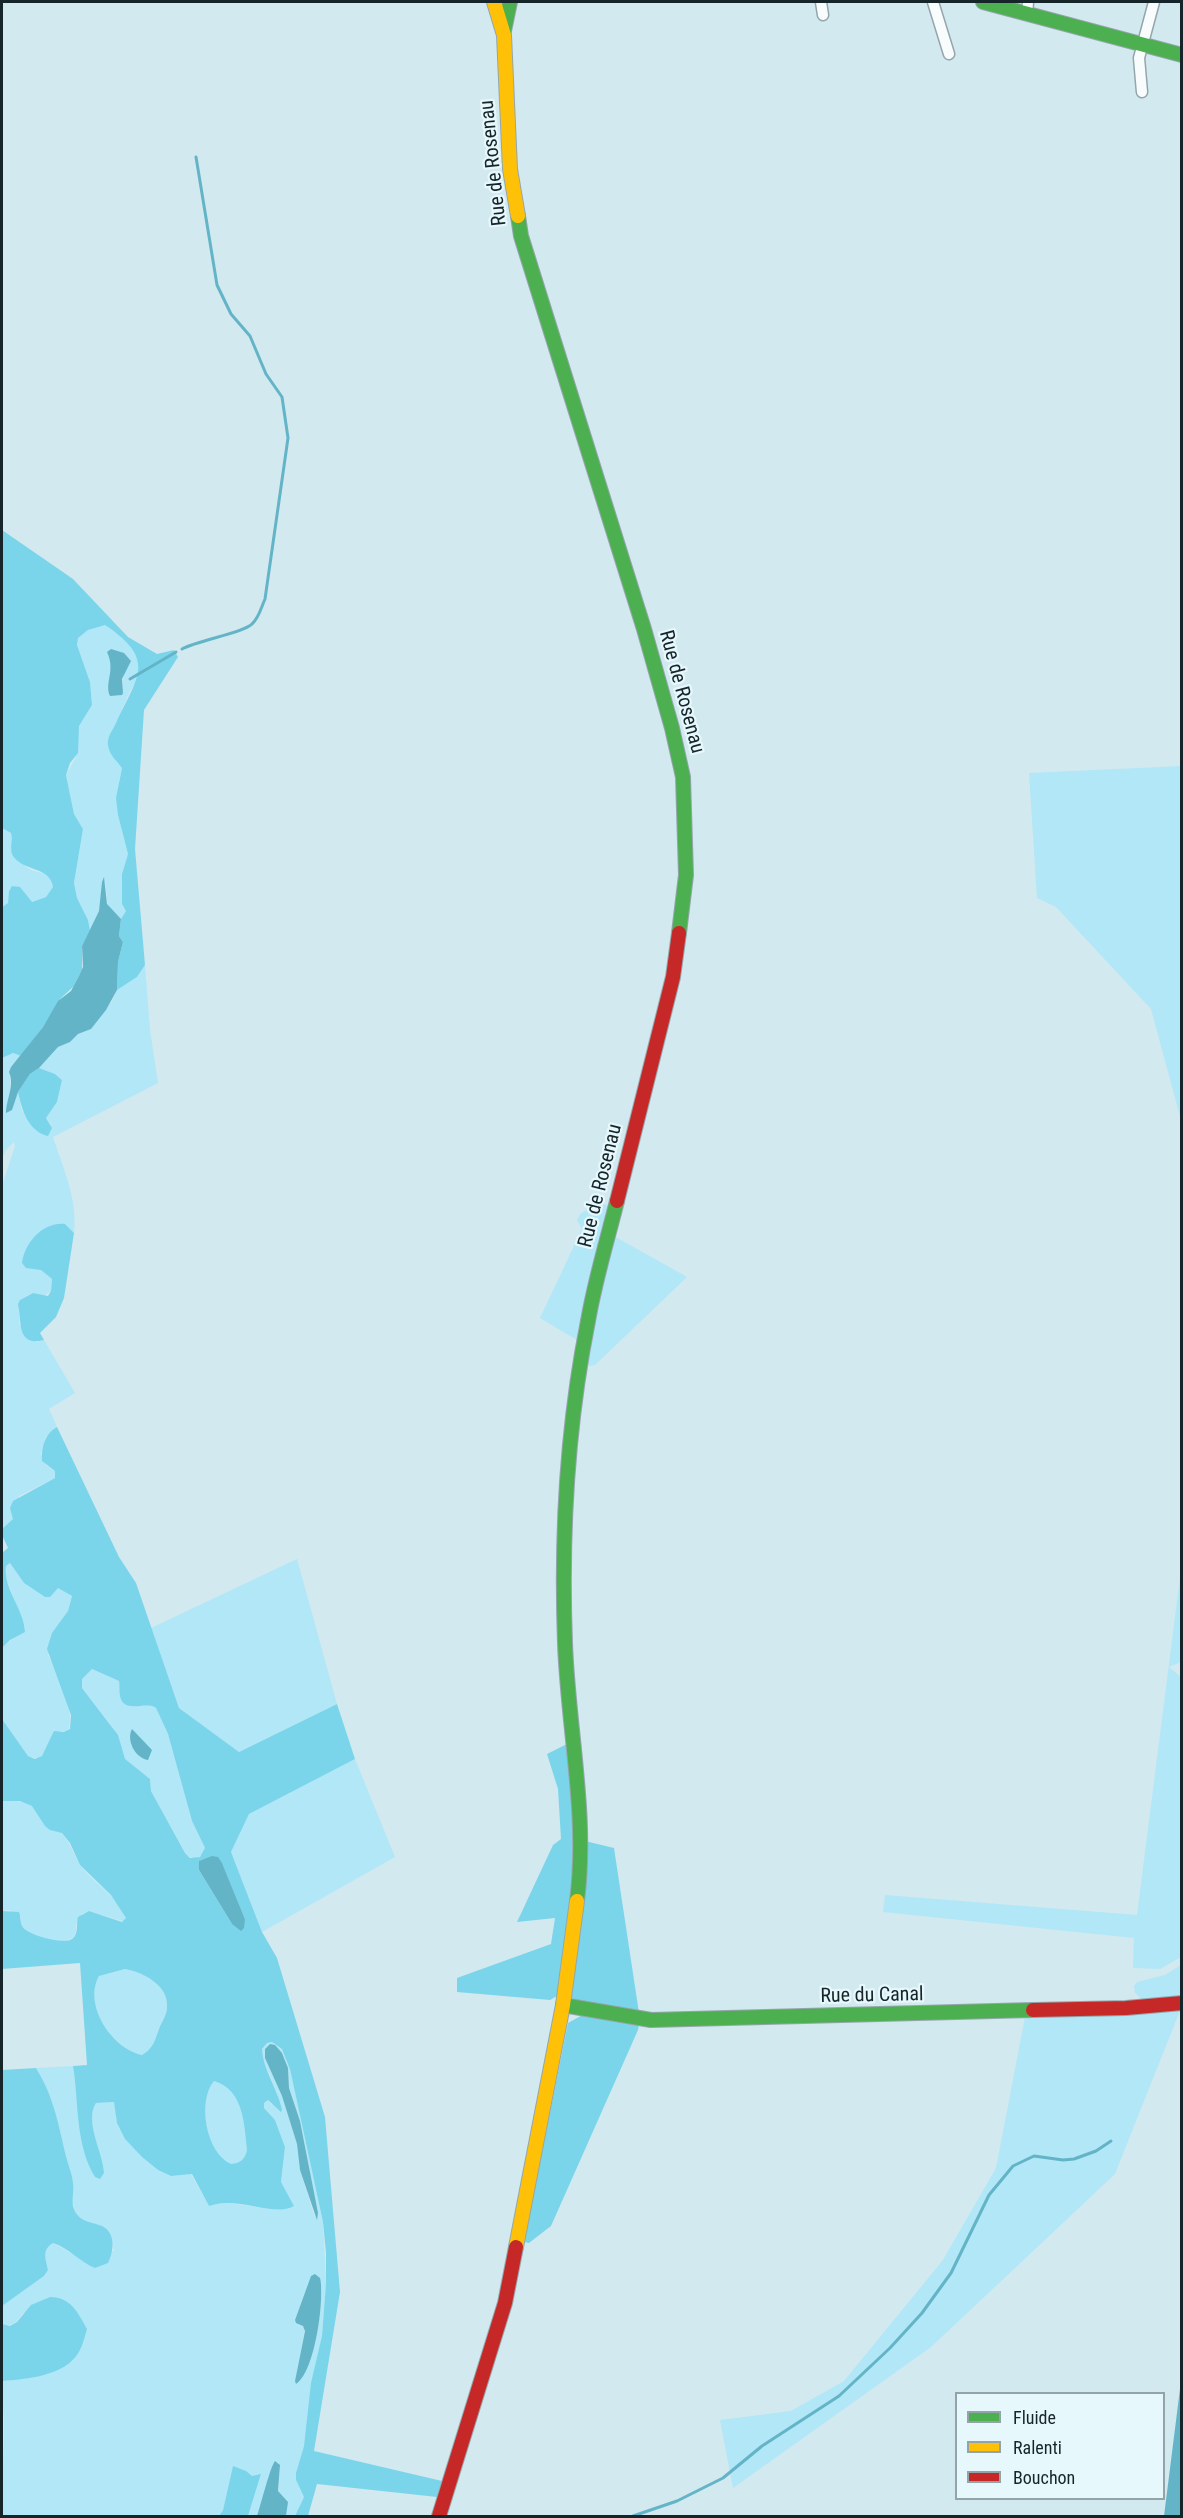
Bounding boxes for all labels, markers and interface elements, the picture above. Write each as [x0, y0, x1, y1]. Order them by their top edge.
street label: Rue de Rosenau [475, 99, 513, 227]
street label: Rue de Rosenau [653, 628, 709, 756]
street label: Rue de Rosenau [574, 1122, 628, 1250]
street label: Rue du Canal [820, 1983, 924, 2009]
legend [955, 2392, 1165, 2500]
text: Fluide [1013, 2407, 1056, 2428]
text: Ralenti [1013, 2437, 1062, 2458]
text: Bouchon [1013, 2467, 1075, 2488]

